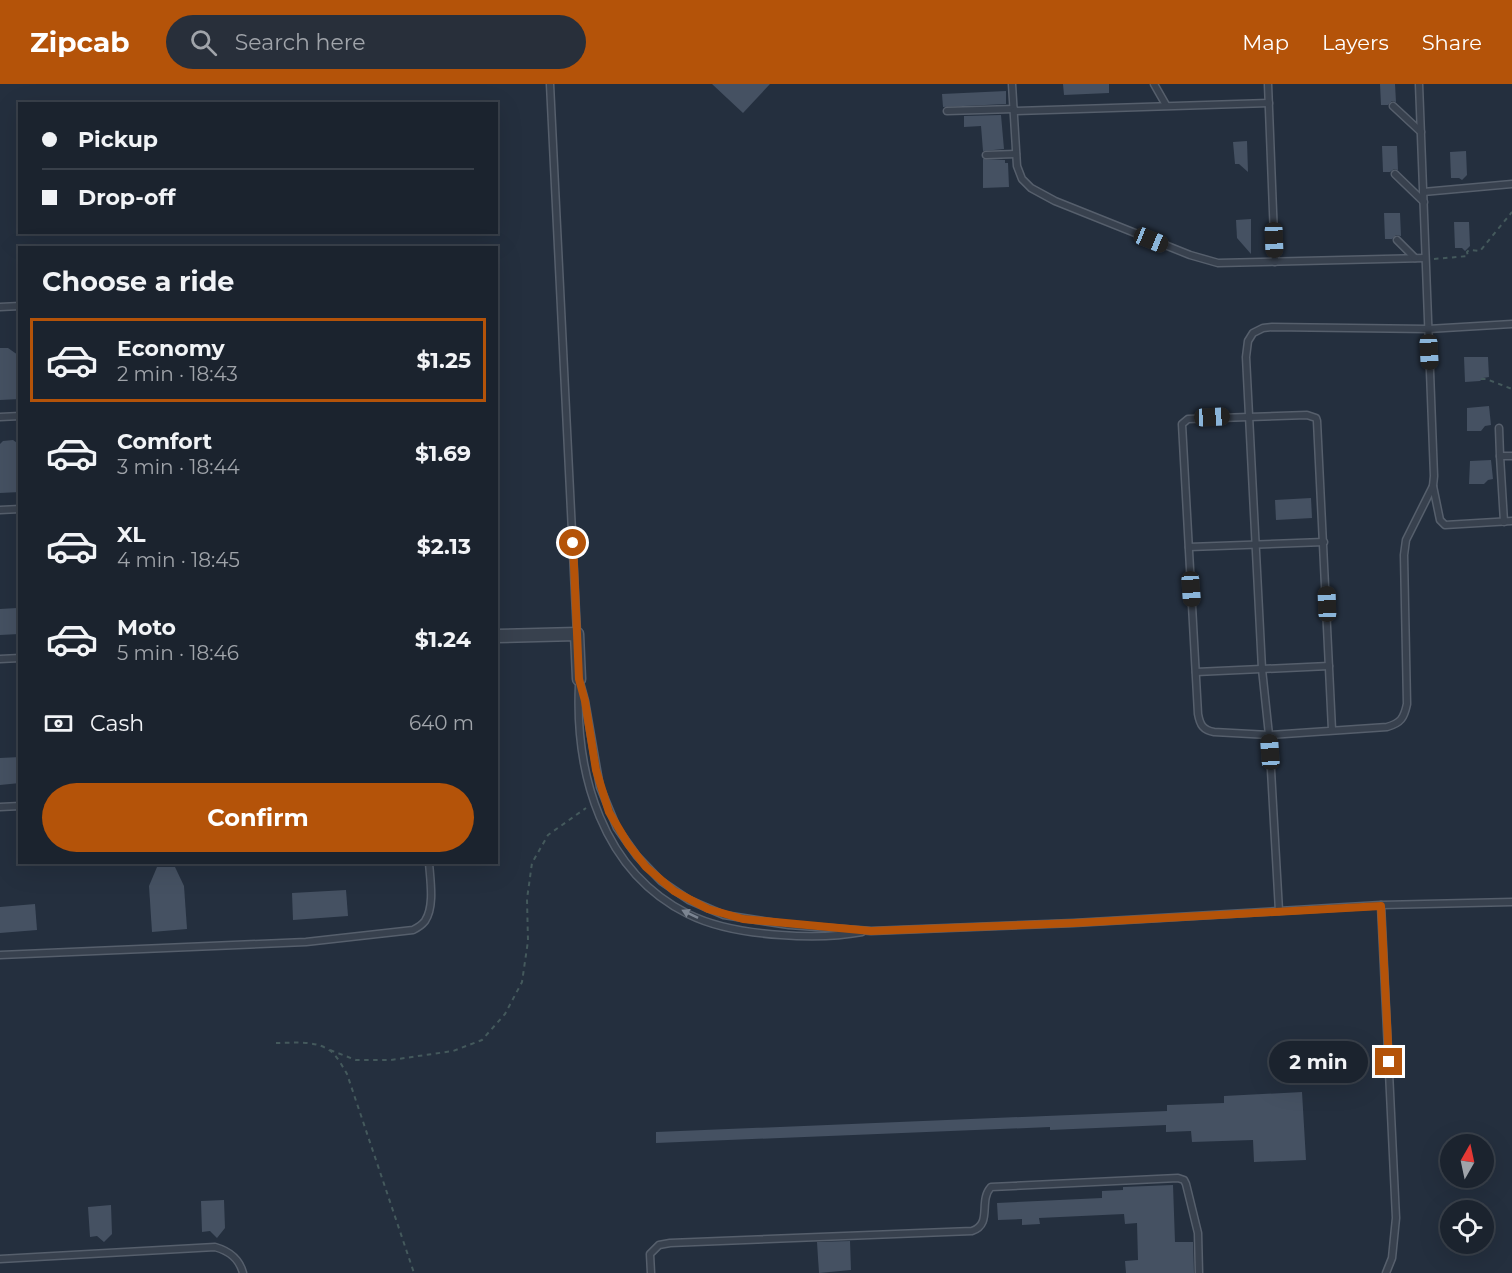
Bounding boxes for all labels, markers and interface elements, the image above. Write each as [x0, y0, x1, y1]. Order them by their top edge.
search box [166, 15, 586, 69]
text: Zipcab [30, 25, 130, 59]
icon: search [187, 26, 220, 59]
text: Search here [235, 29, 366, 56]
text: Map [1242, 30, 1289, 55]
text: Layers [1322, 30, 1389, 55]
text: Share [1422, 30, 1482, 55]
text: Pickup [78, 126, 158, 153]
text: Drop-off [78, 184, 176, 211]
car [1264, 222, 1284, 258]
car [1131, 225, 1171, 255]
text: Choose a ride [42, 265, 234, 298]
icon: car [45, 333, 99, 387]
car [1419, 334, 1439, 370]
text: Economy [117, 335, 225, 362]
text: $1.25 [417, 347, 471, 374]
text: 2 min · 18:43 [117, 362, 238, 386]
car [1194, 407, 1230, 427]
icon: car [45, 426, 99, 480]
text: Comfort [117, 428, 212, 455]
text: $1.69 [415, 440, 471, 467]
text: 3 min · 18:44 [117, 455, 240, 479]
icon: car [45, 519, 99, 573]
text: XL [117, 521, 146, 548]
route start [559, 529, 586, 556]
text: $2.13 [417, 533, 471, 560]
text: 4 min · 18:45 [117, 548, 240, 572]
car [1181, 570, 1201, 608]
car [1317, 586, 1337, 622]
icon: car [45, 612, 99, 666]
text: Moto [117, 614, 176, 641]
text: $1.24 [415, 626, 471, 653]
text: 5 min · 18:46 [117, 641, 239, 665]
icon: cash [42, 707, 75, 740]
text: Cash [90, 710, 144, 737]
text: 640 m [409, 711, 474, 735]
car [1260, 733, 1280, 771]
button: Confirm [42, 783, 474, 852]
one-way arrow [681, 910, 699, 920]
callout: 2 min [1269, 1041, 1368, 1083]
route end [1375, 1048, 1402, 1075]
text: 2 min [1289, 1050, 1348, 1074]
north arrow [1440, 1134, 1494, 1188]
map controls [1440, 1134, 1494, 1254]
button: locate [1440, 1200, 1494, 1254]

